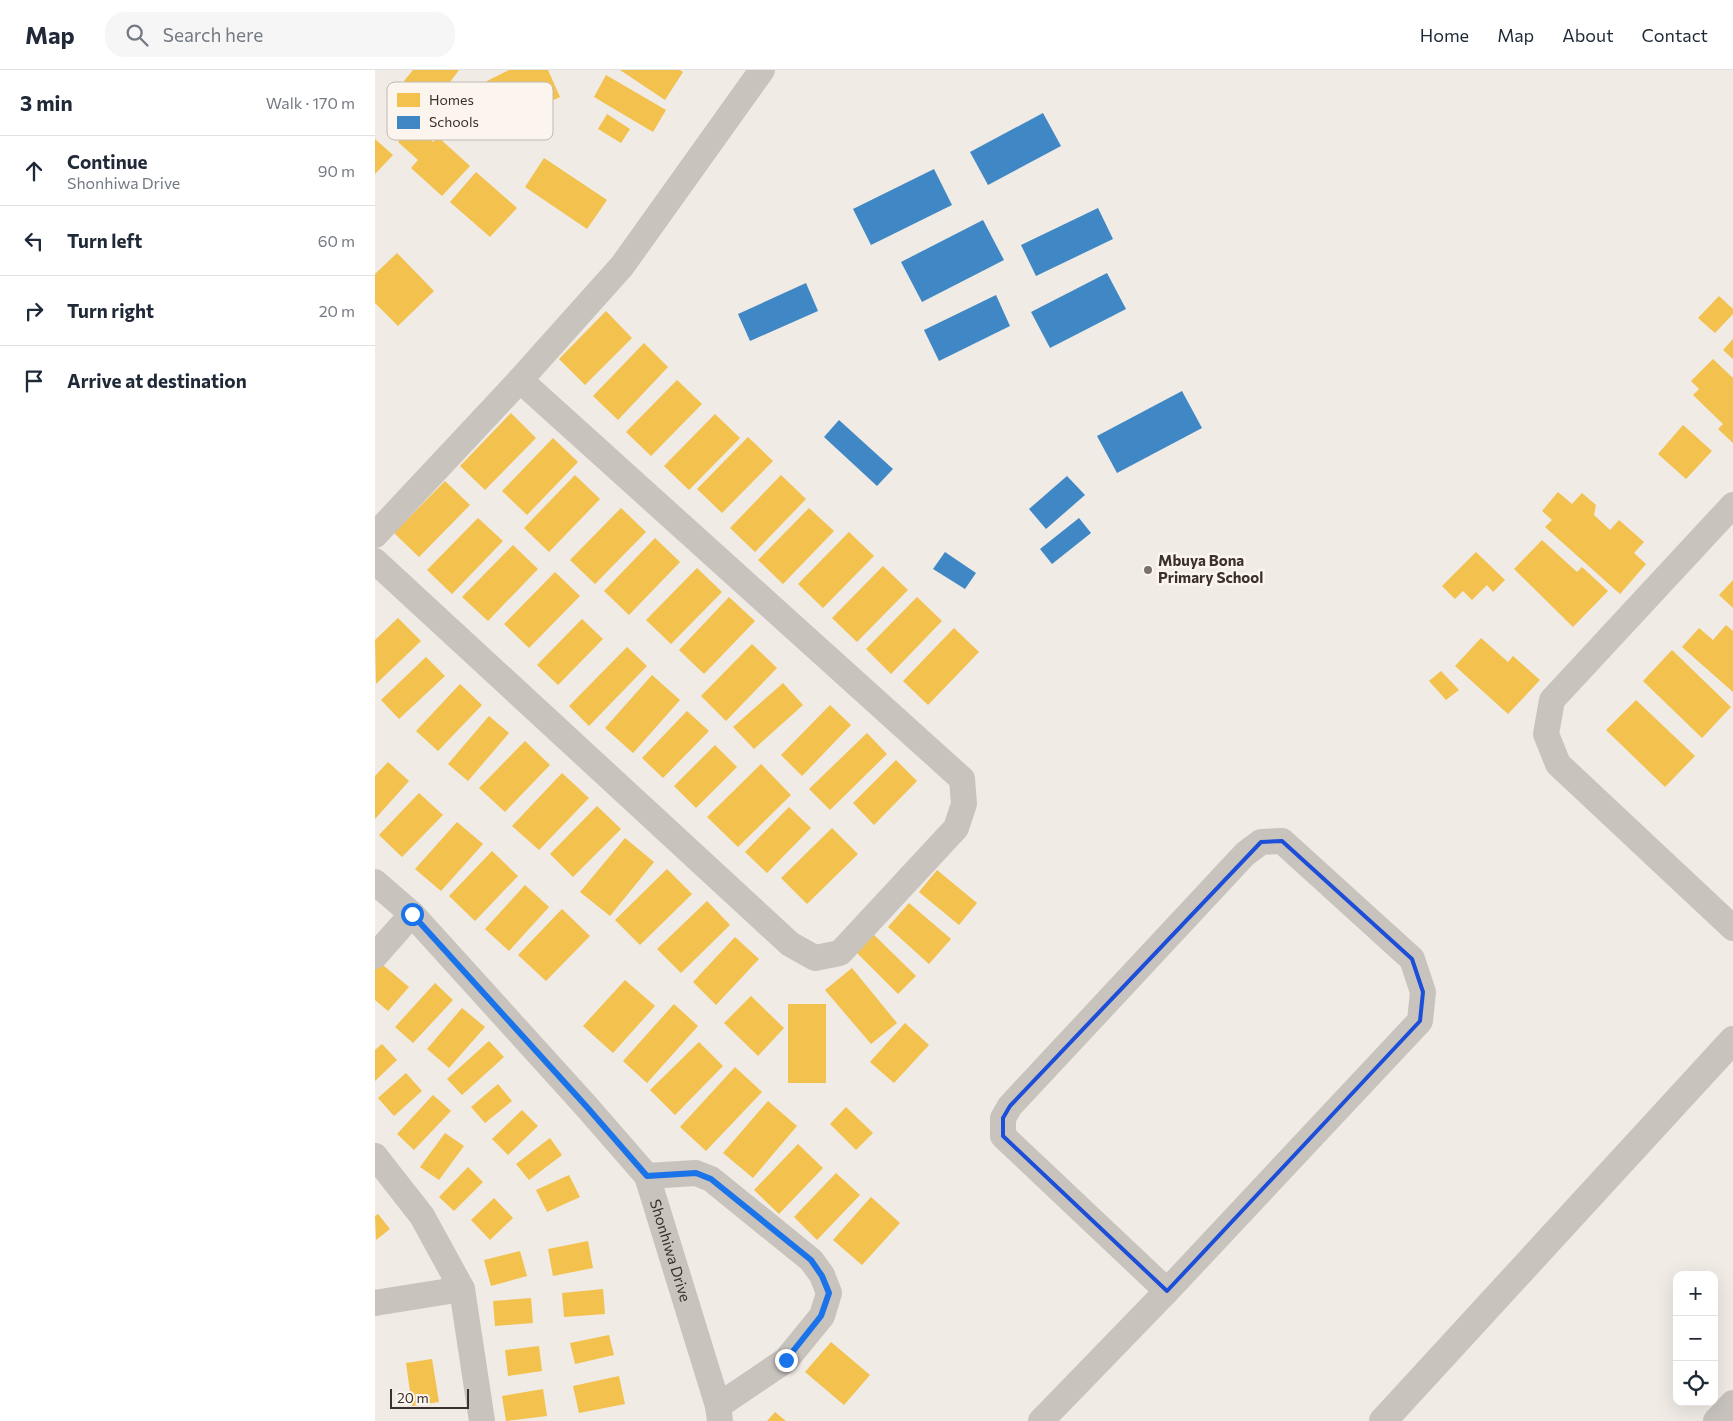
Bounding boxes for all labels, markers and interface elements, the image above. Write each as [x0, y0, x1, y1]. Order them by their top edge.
search box [105, 12, 455, 57]
text: Map [25, 20, 75, 49]
icon: search [123, 21, 151, 49]
text: Search here [163, 23, 263, 46]
text: Home [1420, 24, 1469, 46]
text: Map [1497, 24, 1534, 46]
text: About [1562, 24, 1614, 46]
text: Contact [1642, 24, 1708, 46]
legend [387, 82, 553, 140]
text: 3 min [20, 90, 73, 115]
text: Homes [429, 91, 474, 108]
text: Walk · 170 m [266, 93, 355, 112]
text: Schools [429, 113, 479, 130]
text: Continue [67, 150, 147, 173]
icon: ahead [20, 157, 48, 185]
text: 90 m [318, 161, 355, 180]
text: Shonhiwa Drive [67, 173, 180, 192]
icon: left [20, 227, 48, 255]
text: Turn left [67, 229, 142, 252]
text: 60 m [318, 231, 355, 250]
icon: right [20, 297, 48, 325]
text: Turn right [67, 299, 154, 322]
text: 20 m [319, 301, 355, 320]
icon: arrive [20, 367, 48, 395]
text: Arrive at destination [67, 369, 247, 392]
place label: Mbuya Bona Primary School [1158, 551, 1263, 586]
marker: Mbuya Bona Primary School [1142, 564, 1154, 576]
route start [401, 903, 424, 926]
street label: Shonhiwa Drive [647, 1197, 695, 1304]
map controls [1673, 1271, 1718, 1406]
button: + [1673, 1271, 1718, 1316]
button: − [1673, 1316, 1718, 1361]
route end [775, 1349, 798, 1372]
button: locate [1673, 1361, 1718, 1406]
scale bar [390, 1386, 469, 1409]
text: 20 m [397, 1389, 429, 1406]

